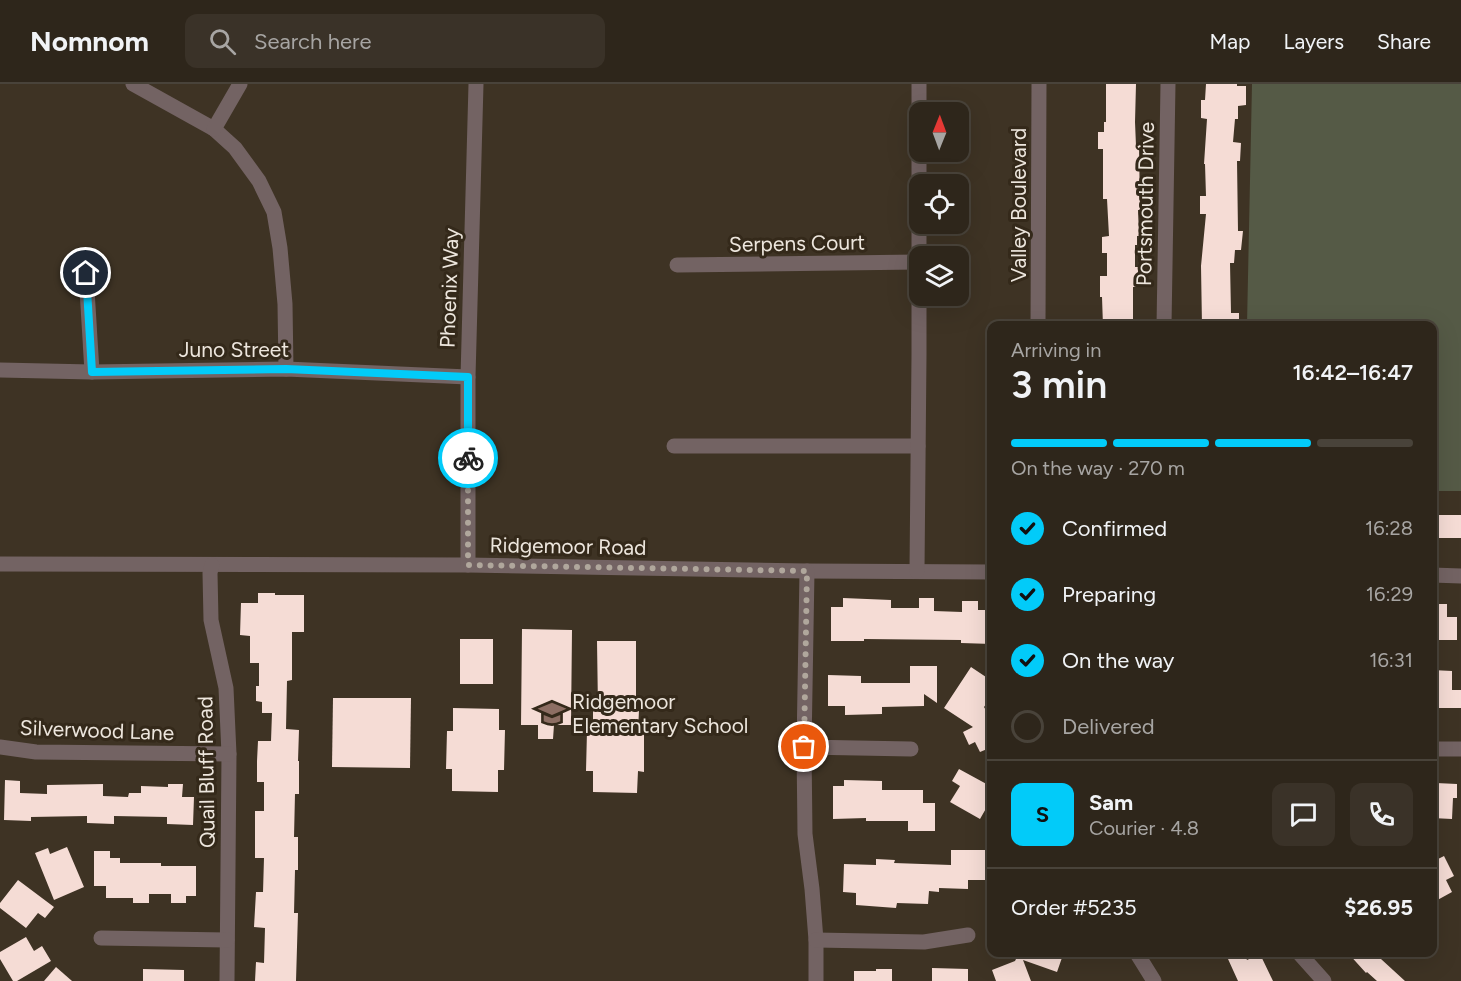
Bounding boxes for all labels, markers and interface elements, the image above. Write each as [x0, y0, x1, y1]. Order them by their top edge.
search box [185, 14, 605, 68]
text: Nomnom [30, 24, 149, 58]
icon: search [206, 25, 239, 58]
text: Search here [254, 28, 371, 55]
text: Map [1210, 29, 1250, 54]
text: Layers [1283, 29, 1344, 54]
text: Share [1377, 29, 1431, 54]
north arrow [909, 102, 969, 162]
map controls [909, 102, 969, 306]
street label: Portsmouth Drive [1131, 122, 1159, 286]
street label: Valley Boulevard [1006, 128, 1031, 282]
button: locate [909, 174, 969, 234]
street label: Phoenix Way [434, 228, 464, 348]
street label: Serpens Court [729, 229, 865, 257]
button: layers [909, 246, 969, 306]
pin [60, 247, 111, 298]
icon: home [69, 256, 102, 289]
street label: Juno Street [179, 337, 289, 362]
text: Arriving in [1011, 338, 1101, 362]
text: 16:42–16:47 [1293, 359, 1413, 386]
text: 3 min [1011, 361, 1107, 408]
courier [438, 428, 498, 488]
icon: bike [452, 442, 485, 475]
text: On the way · 270 m [1011, 456, 1185, 480]
icon: check [1011, 512, 1044, 545]
text: Confirmed [1062, 515, 1167, 542]
text: 16:28 [1365, 516, 1413, 540]
street label: Ridgemoor Road [489, 532, 647, 560]
icon: check [1011, 578, 1044, 611]
text: Preparing [1062, 581, 1156, 608]
text: 16:29 [1366, 582, 1413, 606]
icon: check [1011, 644, 1044, 677]
text: On the way [1062, 647, 1174, 674]
text: 16:31 [1369, 648, 1413, 672]
place label: Ridgemoor Elementary School [572, 689, 748, 738]
street label: Quail Bluff Road [192, 696, 220, 848]
school or university icon: Ridgemoor Elementary School [537, 698, 567, 728]
text: Delivered [1062, 713, 1155, 740]
street label: Silverwood Lane [19, 715, 175, 745]
pin [778, 721, 829, 772]
icon: bag [787, 730, 820, 763]
button: chat [1272, 783, 1335, 846]
button: phone [1350, 783, 1413, 846]
text: Sam [1089, 789, 1133, 816]
text: S [1036, 801, 1049, 828]
text: Courier · 4.8 [1089, 816, 1199, 840]
text: Order #5235 [1011, 894, 1137, 921]
text: $26.95 [1344, 894, 1413, 921]

